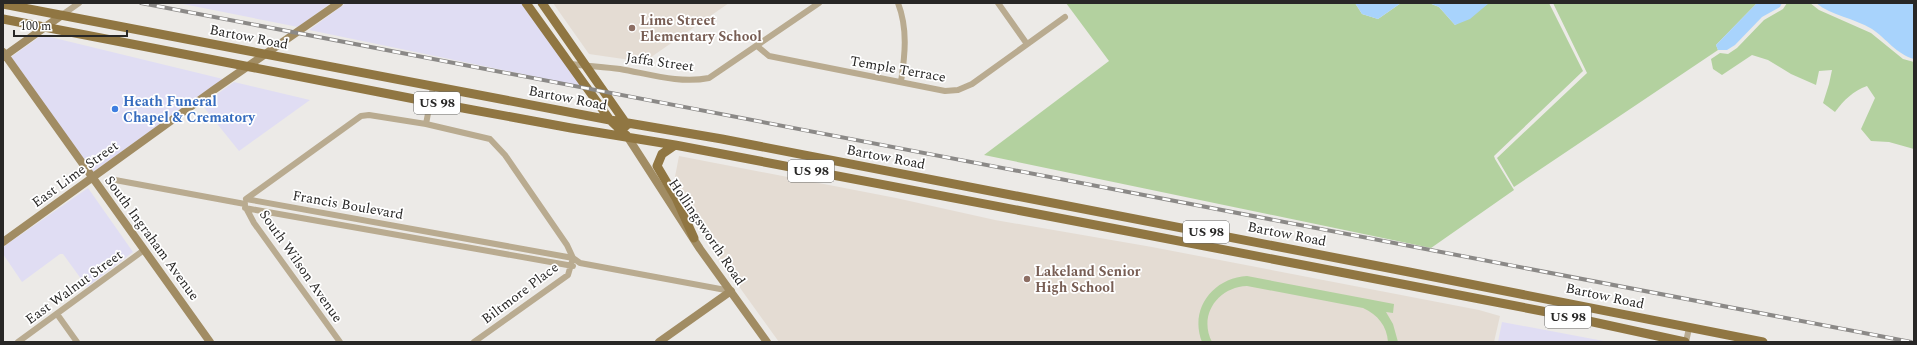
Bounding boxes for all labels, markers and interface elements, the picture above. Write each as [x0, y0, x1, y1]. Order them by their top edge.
place label: Lime Street Elementary School [640, 10, 762, 47]
scale bar [14, 12, 127, 38]
text: 100 m [20, 17, 51, 36]
street label: Bartow Road [208, 19, 290, 55]
marker: Lime Street Elementary School [627, 23, 637, 33]
street label: Jaffa Street [625, 47, 695, 77]
street label: Temple Terrace [848, 50, 948, 88]
street label: Bartow Road [527, 80, 609, 116]
place label: Heath Funeral Chapel & Crematory [123, 91, 256, 128]
road number: US 98 [414, 92, 460, 114]
marker: Heath Funeral Chapel & Crematory [110, 104, 120, 114]
street label: East Lime Street [27, 135, 123, 213]
street label: Bartow Road [845, 139, 927, 175]
road number: US 98 [788, 160, 834, 182]
street label: South Ingraham Avenue [99, 171, 205, 305]
street label: Hollingsworth Road [663, 174, 751, 290]
street label: Francis Boulevard [291, 185, 405, 225]
street label: South Wilson Avenue [254, 205, 348, 327]
street label: Bartow Road [1246, 216, 1328, 252]
road number: US 98 [1183, 221, 1229, 243]
street label: East Walnut Street [21, 244, 127, 330]
street label: Biltmore Place [477, 257, 563, 329]
place label: Lakeland Senior High School [1035, 261, 1141, 298]
marker: Lakeland Senior High School [1022, 274, 1032, 284]
street label: Bartow Road [1564, 277, 1646, 315]
road number: US 98 [1545, 306, 1591, 328]

